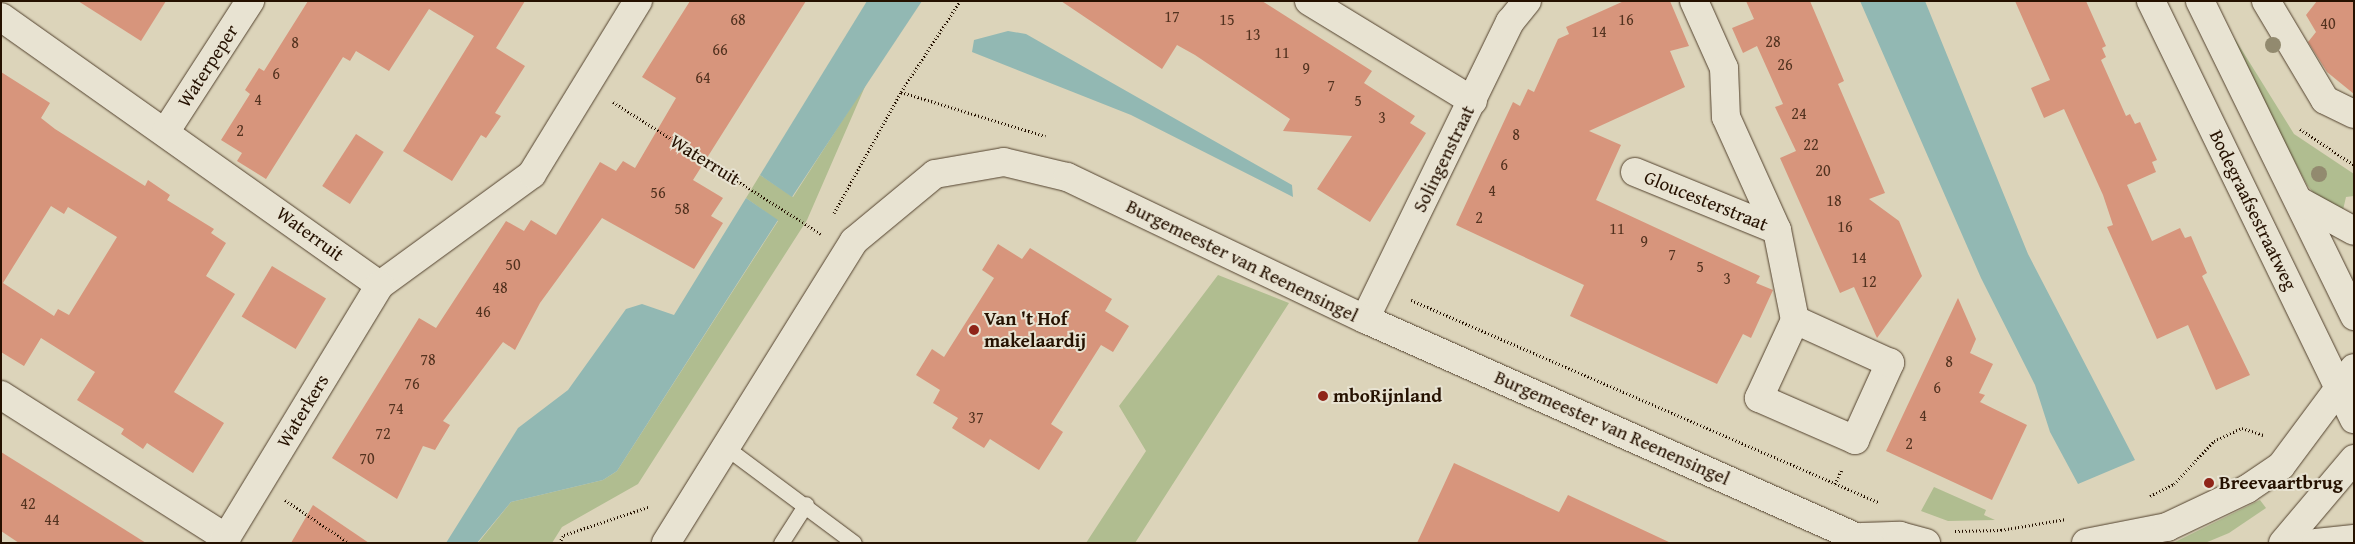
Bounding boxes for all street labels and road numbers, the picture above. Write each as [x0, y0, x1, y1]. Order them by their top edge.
street label: Waterpeper [173, 20, 243, 112]
street label: Solingenstraat [1408, 102, 1480, 216]
street label: Bodegraafsestraatweg [2204, 126, 2302, 294]
street label: Waterruit [666, 130, 744, 190]
street label: Gloucesterstraat [1641, 166, 1771, 236]
street label: Burgemeester van Reenensingel [1122, 195, 1362, 327]
street label: Waterruit [272, 202, 348, 266]
street label: Burgemeester van Reenensingel [1491, 366, 1733, 490]
street label: Waterkers [272, 370, 334, 452]

